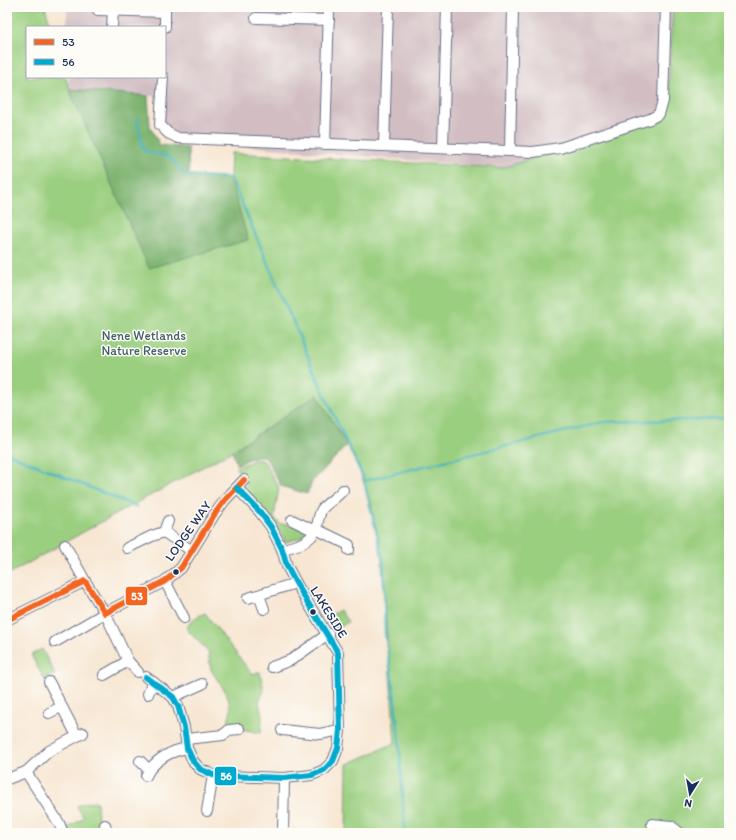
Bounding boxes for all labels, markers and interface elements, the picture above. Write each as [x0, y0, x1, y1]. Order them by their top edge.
legend [26, 26, 166, 78]
text: 53 [62, 35, 75, 49]
text: 56 [62, 55, 75, 69]
park label: Nene Wetlands Nature Reserve [101, 328, 187, 358]
street label: LODGE WAY [162, 498, 215, 564]
unlabelled marker [171, 567, 181, 577]
street label: LAKESIDE [307, 583, 351, 641]
line badge: 53 [125, 586, 148, 606]
text: 53 [131, 590, 143, 603]
unlabelled marker [308, 607, 318, 617]
line badge: 56 [214, 766, 237, 786]
text: 56 [220, 770, 232, 783]
north arrow [670, 774, 710, 814]
text: N [683, 796, 693, 810]

